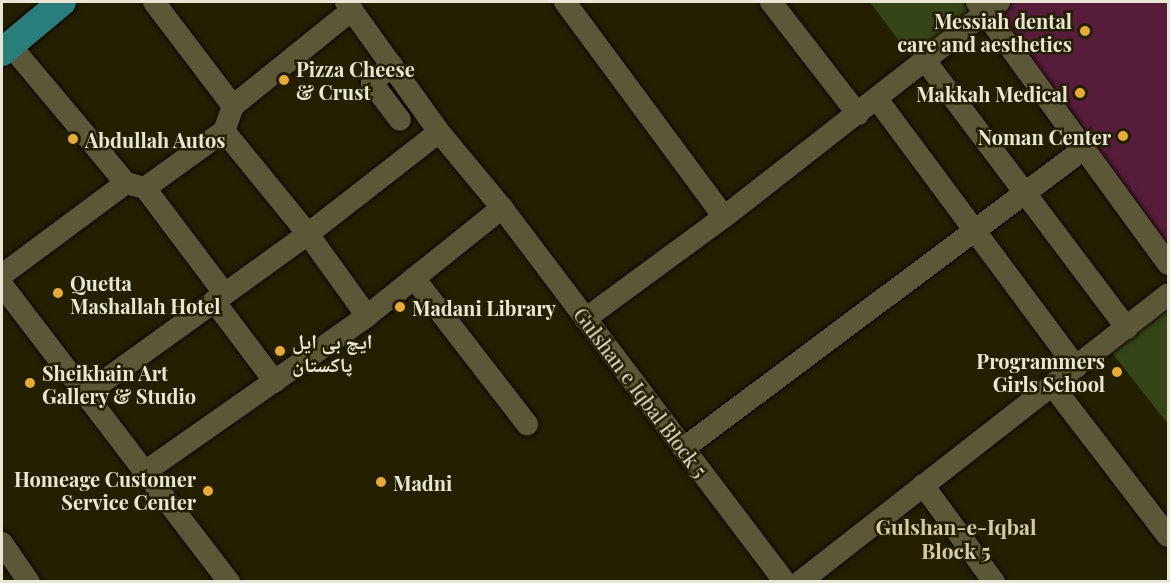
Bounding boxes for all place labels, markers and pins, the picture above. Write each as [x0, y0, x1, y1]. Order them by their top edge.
place label: Messiah dental care and aesthetics [897, 8, 1072, 55]
marker: Messiah dental care and aesthetics [1076, 22, 1094, 40]
place label: Pizza Cheese & Crust [296, 56, 415, 103]
marker: Pizza Cheese & Crust [277, 73, 291, 87]
place label: Makkah Medical [916, 81, 1068, 105]
marker: Makkah Medical [1073, 86, 1087, 100]
place label: Noman Center [978, 124, 1111, 148]
place label: Abdullah Autos [85, 127, 226, 151]
marker: Noman Center [1116, 129, 1130, 143]
marker: Abdullah Autos [66, 132, 80, 146]
place label: Quetta Mashallah Hotel [70, 270, 220, 317]
marker: Quetta Mashallah Hotel [51, 286, 65, 300]
place label: Madani Library [412, 295, 556, 319]
marker: Madani Library [393, 300, 407, 314]
place label: ایچ بی ایل پاکستان [292, 328, 373, 375]
marker: ایچ بی ایل پاکستان [273, 344, 287, 358]
place label: Programmers Girls School [976, 348, 1105, 395]
place label: Sheikhain Art Gallery & Studio [42, 360, 197, 407]
marker: Programmers Girls School [1110, 365, 1124, 379]
marker: Sheikhain Art Gallery & Studio [23, 376, 37, 390]
place label: Homeage Customer Service Center [14, 467, 196, 514]
place label: Madni [393, 470, 452, 494]
marker: Madni [374, 475, 388, 489]
marker: Homeage Customer Service Center [201, 484, 215, 498]

